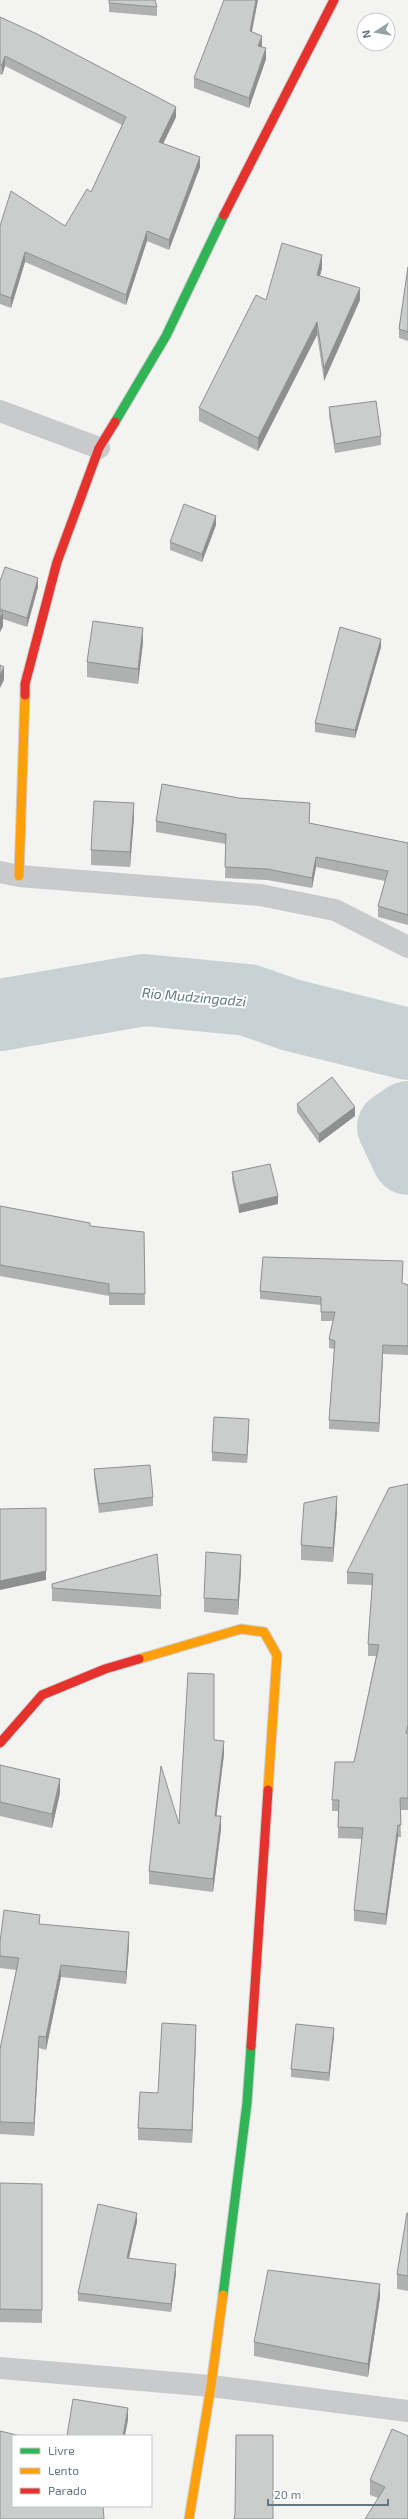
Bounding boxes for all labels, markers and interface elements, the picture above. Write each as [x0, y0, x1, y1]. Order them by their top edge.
north arrow [356, 12, 396, 52]
text: N [359, 29, 373, 39]
water label: Rio Mudzingadzi [141, 983, 247, 1010]
legend [12, 2435, 152, 2507]
text: Livre [48, 2443, 75, 2457]
text: Lento [48, 2463, 79, 2477]
scale bar [268, 2481, 388, 2507]
text: Parado [48, 2483, 87, 2497]
text: 20 m [274, 2487, 301, 2501]

